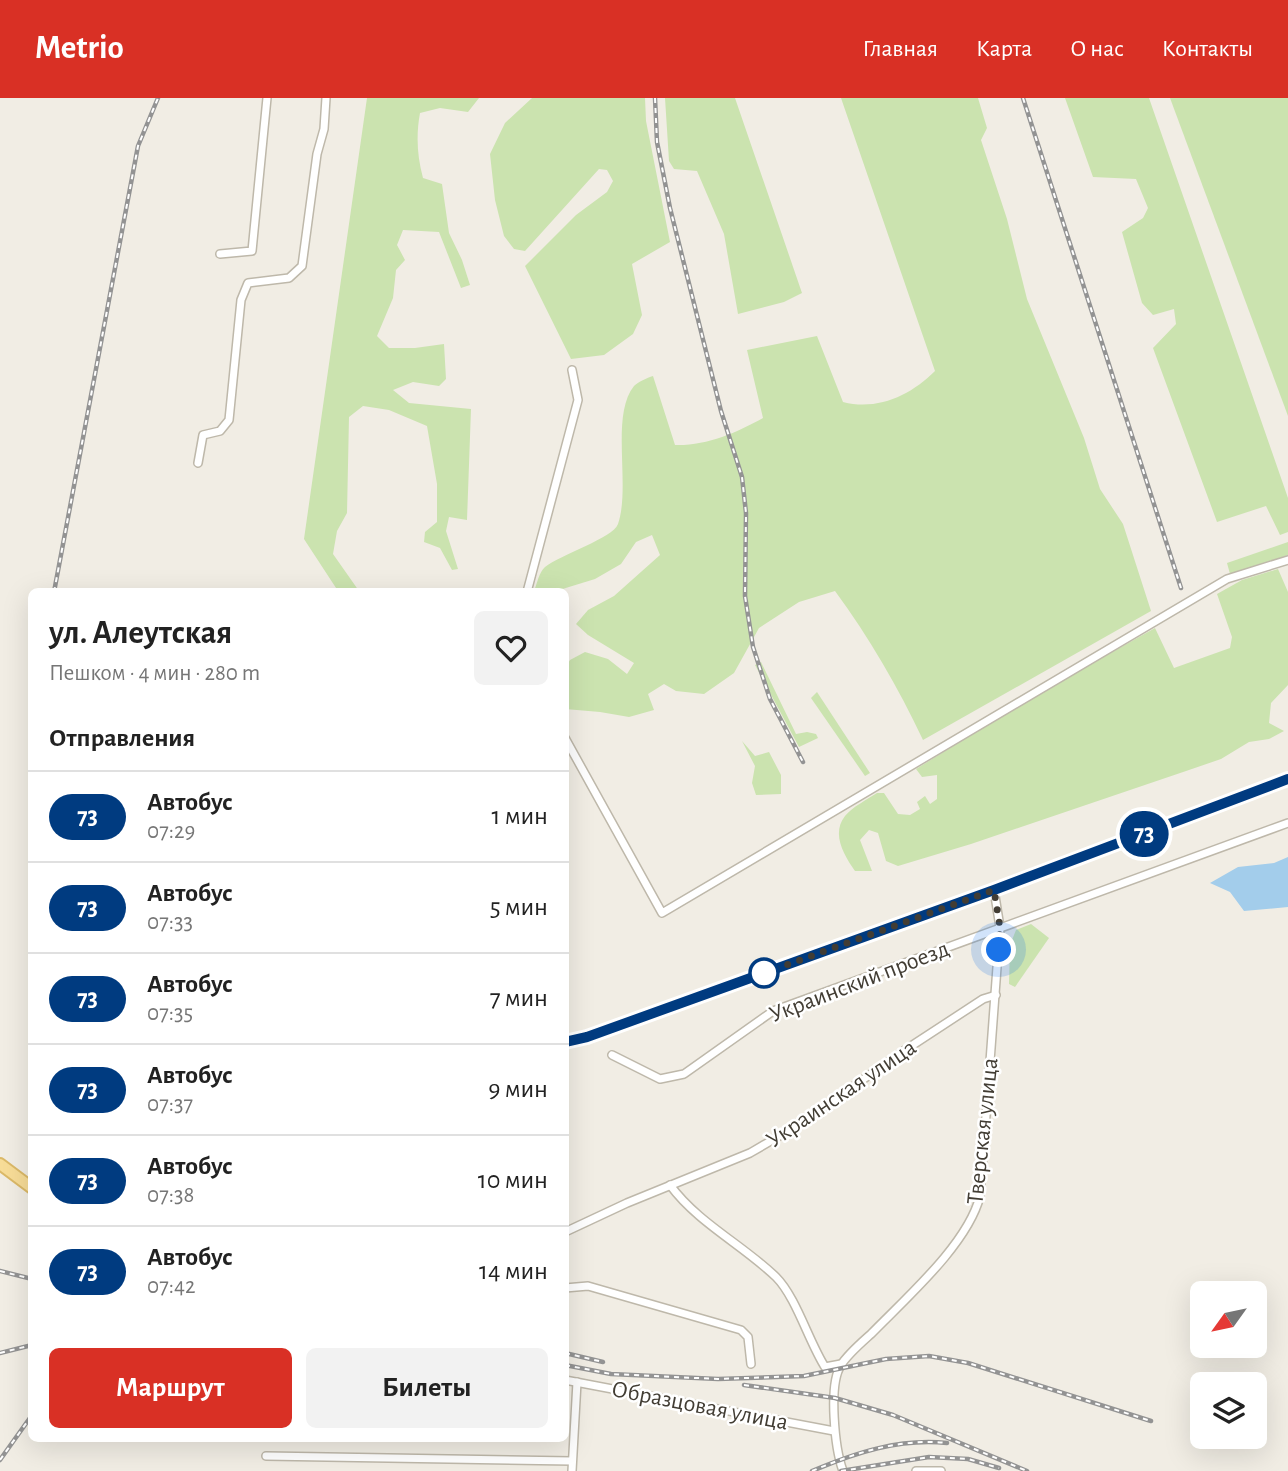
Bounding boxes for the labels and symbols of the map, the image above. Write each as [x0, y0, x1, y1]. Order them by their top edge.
line badge: 73 [1112, 811, 1176, 857]
your location [981, 932, 1016, 967]
street label: Украинский проезд [766, 937, 953, 1027]
unlabelled marker [749, 958, 779, 988]
street label: Украинская улица [762, 1035, 921, 1153]
street label: Тверская улица [963, 1057, 1003, 1206]
north arrow [1190, 1281, 1267, 1358]
street label: Образцовая улица [610, 1377, 790, 1435]

